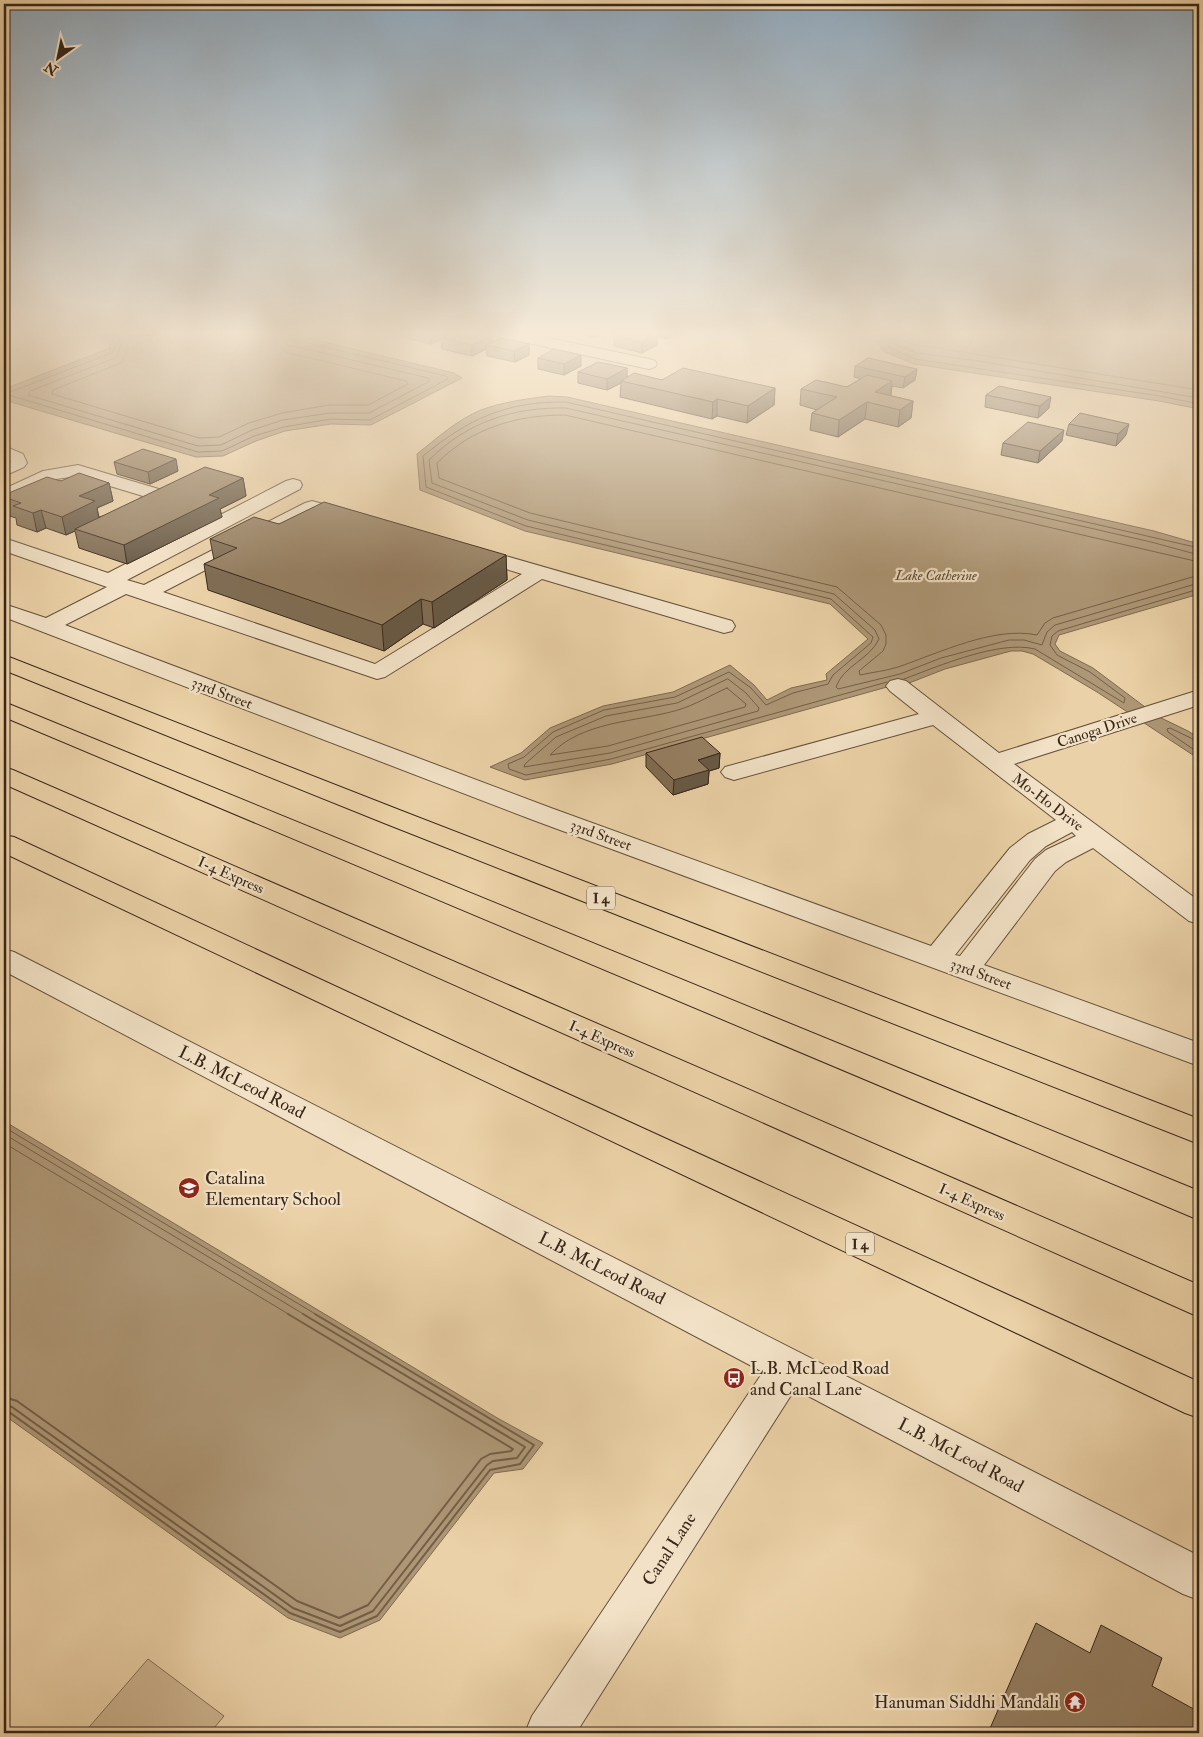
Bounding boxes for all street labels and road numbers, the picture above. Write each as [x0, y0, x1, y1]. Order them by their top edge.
street label: 33rd Street [189, 673, 255, 714]
street label: Canoga Drive [1055, 709, 1140, 752]
street label: Mo-Ho Drive [1008, 769, 1087, 835]
street label: 33rd Street [568, 816, 634, 855]
street label: I-4 Express [194, 852, 267, 899]
road number: I 4 [587, 886, 615, 910]
street label: 33rd Street [948, 955, 1014, 994]
street label: I-4 Express [565, 1016, 638, 1063]
street label: L.B. McLeod Road [175, 1041, 309, 1124]
street label: I-4 Express [935, 1179, 1008, 1226]
street label: L.B. McLeod Road [535, 1227, 669, 1310]
road number: I 4 [846, 1232, 874, 1256]
street label: L.B. McLeod Road [894, 1413, 1028, 1498]
street label: Canal Lane [637, 1508, 702, 1590]

